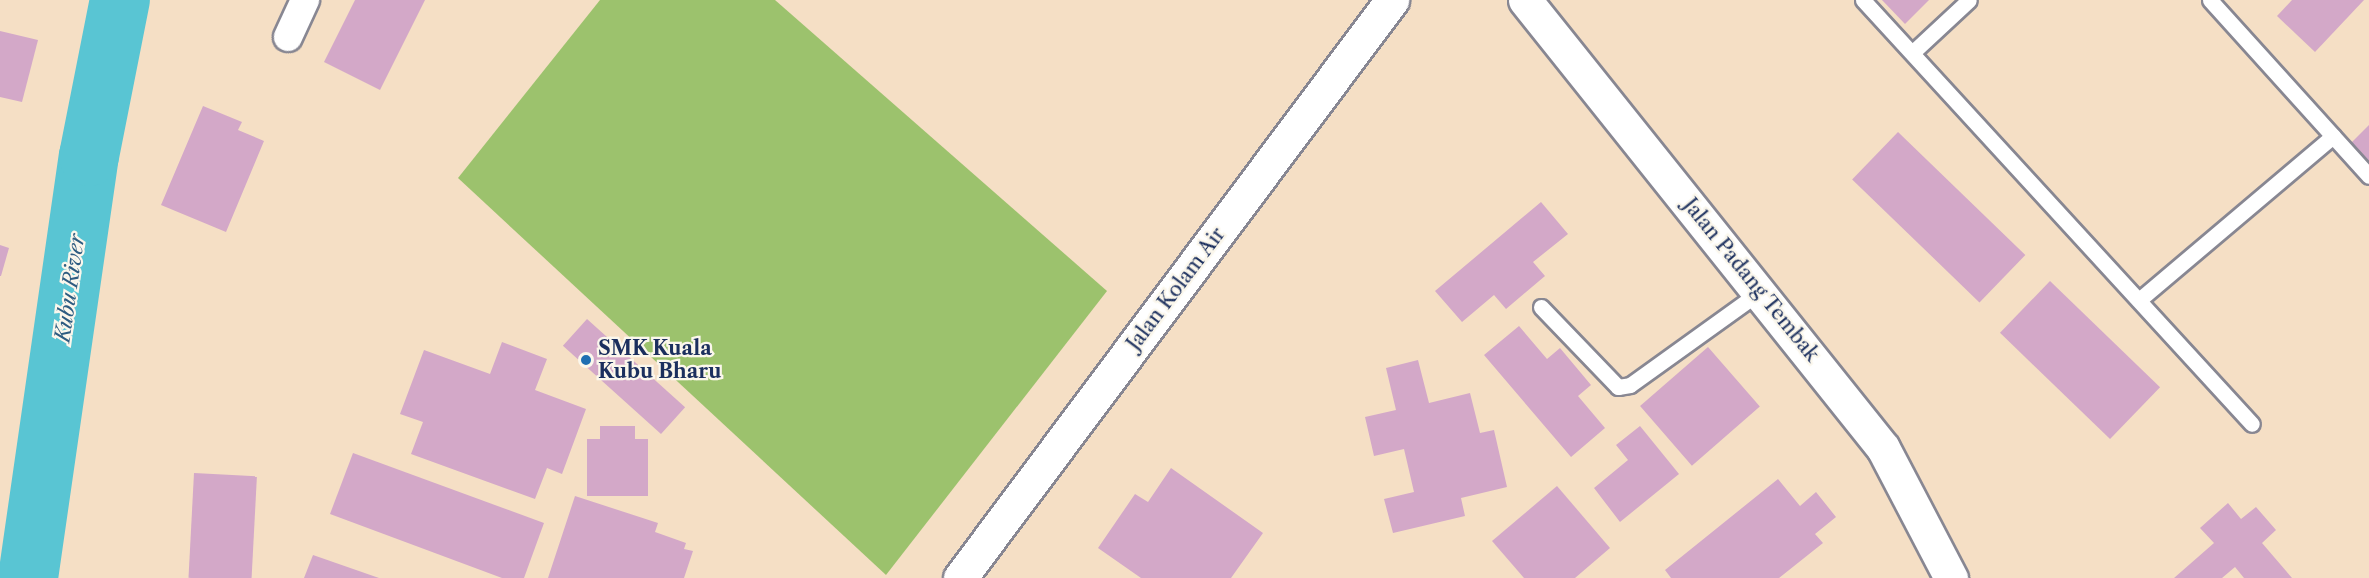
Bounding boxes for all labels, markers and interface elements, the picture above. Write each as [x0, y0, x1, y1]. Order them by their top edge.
street label: Jalan Padang Tembak [1678, 193, 1824, 367]
street label: Jalan Kolam Air [1122, 222, 1230, 356]
water label: Kubu River [50, 232, 90, 344]
place label: SMK Kuala Kubu Bharu [598, 336, 721, 383]
marker: SMK Kuala Kubu Bharu [579, 353, 593, 367]

